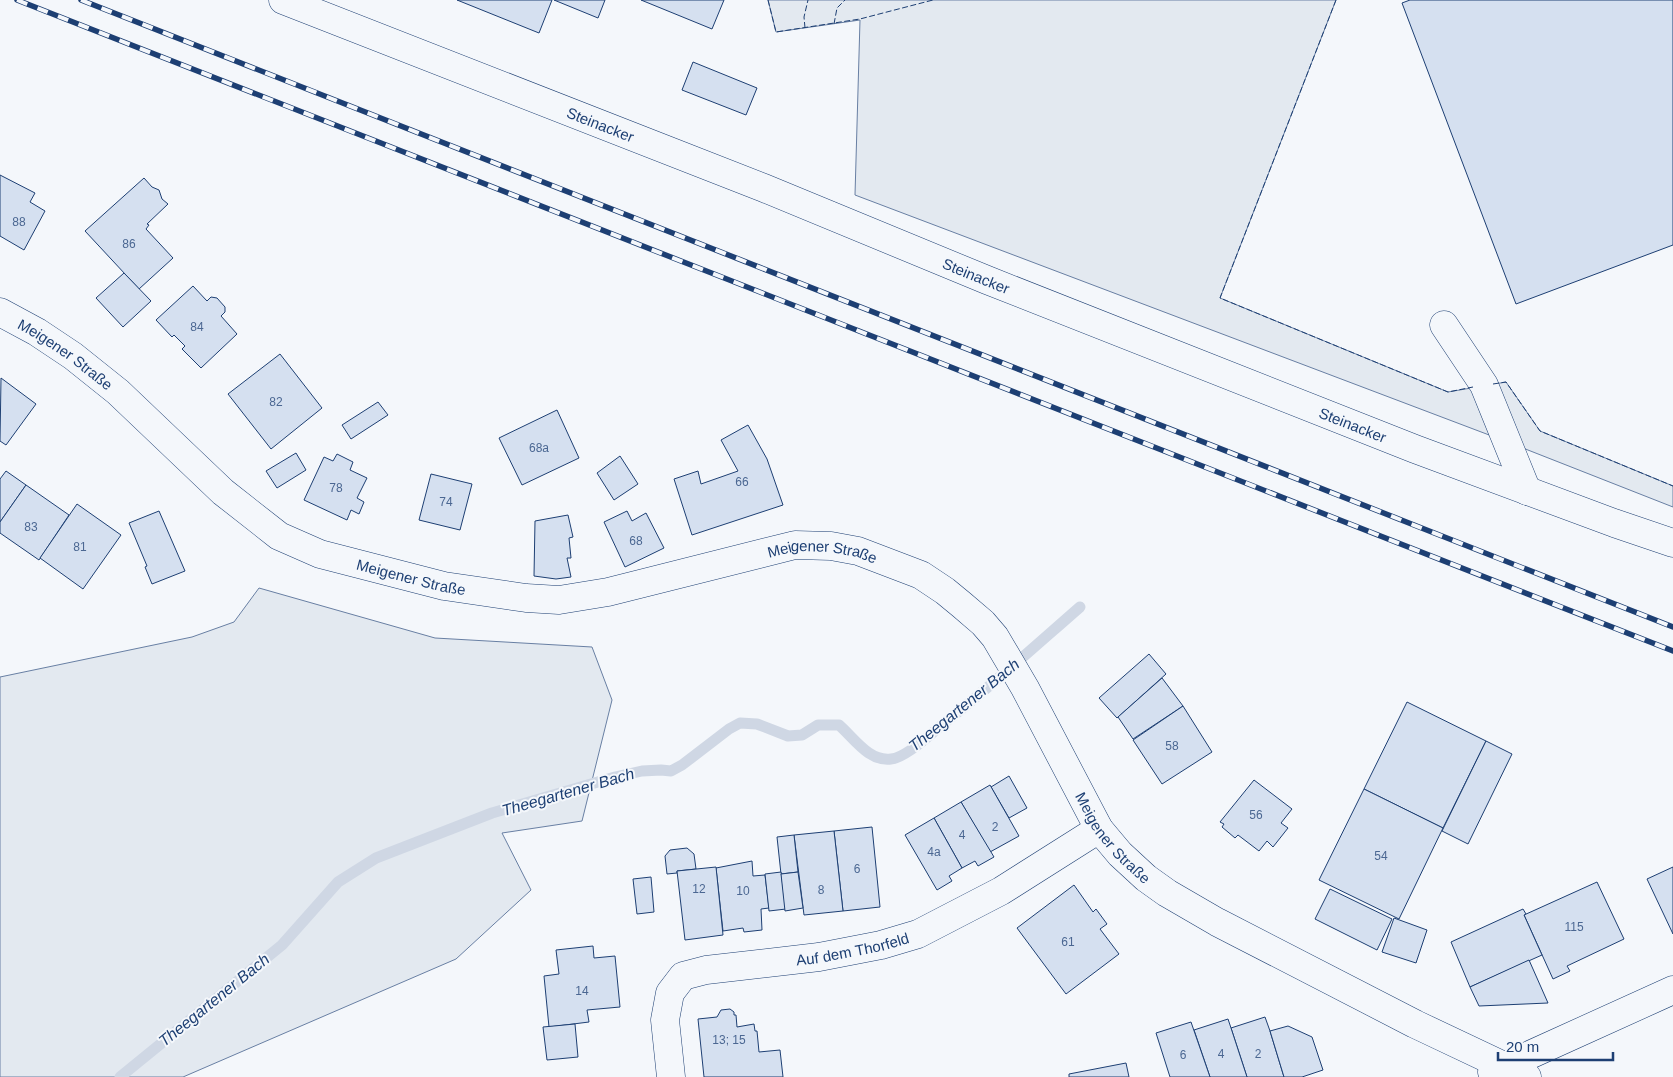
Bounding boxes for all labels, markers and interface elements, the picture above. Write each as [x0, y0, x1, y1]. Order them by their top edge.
street label: Steinacker [564, 103, 637, 145]
house number: 88 [12, 215, 26, 229]
house number: 86 [122, 237, 136, 251]
street label: Steinacker [940, 254, 1012, 297]
street label: Meigener Straße [15, 315, 116, 393]
house number: 84 [190, 320, 204, 334]
house number: 82 [269, 395, 283, 409]
street label: Steinacker [1317, 404, 1389, 445]
house number: 68a [529, 441, 549, 455]
house number: 66 [735, 475, 749, 489]
house number: 78 [329, 481, 343, 495]
house number: 74 [439, 495, 453, 509]
house number: 83 [24, 520, 38, 534]
house number: 68 [629, 534, 643, 548]
street label: Meigener Straße [765, 536, 880, 566]
house number: 81 [73, 540, 87, 554]
street label: Meigener Straße [355, 555, 467, 598]
water label: Theegartener Bach [905, 655, 1023, 755]
house number: 58 [1165, 739, 1179, 753]
water label: Theegartener Bach [500, 765, 636, 819]
street label: Meigener Straße [1073, 789, 1154, 886]
house number: 56 [1249, 808, 1263, 822]
house number: 2 [992, 820, 999, 834]
house number: 4 [959, 828, 966, 842]
house number: 4a [927, 845, 941, 859]
house number: 54 [1374, 849, 1388, 863]
house number: 6 [854, 862, 861, 876]
house number: 12 [692, 882, 706, 896]
house number: 8 [818, 883, 825, 897]
house number: 10 [736, 884, 750, 898]
house number: 115 [1564, 920, 1584, 934]
street label: Auf dem Thorfeld [795, 929, 911, 968]
house number: 61 [1061, 935, 1075, 949]
water label: Theegartener Bach [155, 950, 273, 1050]
house number: 14 [575, 984, 589, 998]
scale bar [1498, 1030, 1613, 1062]
house number: 13; 15 [712, 1033, 746, 1047]
text: 20 m [1506, 1038, 1539, 1055]
house number: 4 [1218, 1047, 1225, 1061]
house number: 2 [1255, 1047, 1262, 1061]
house number: 6 [1180, 1048, 1187, 1062]

